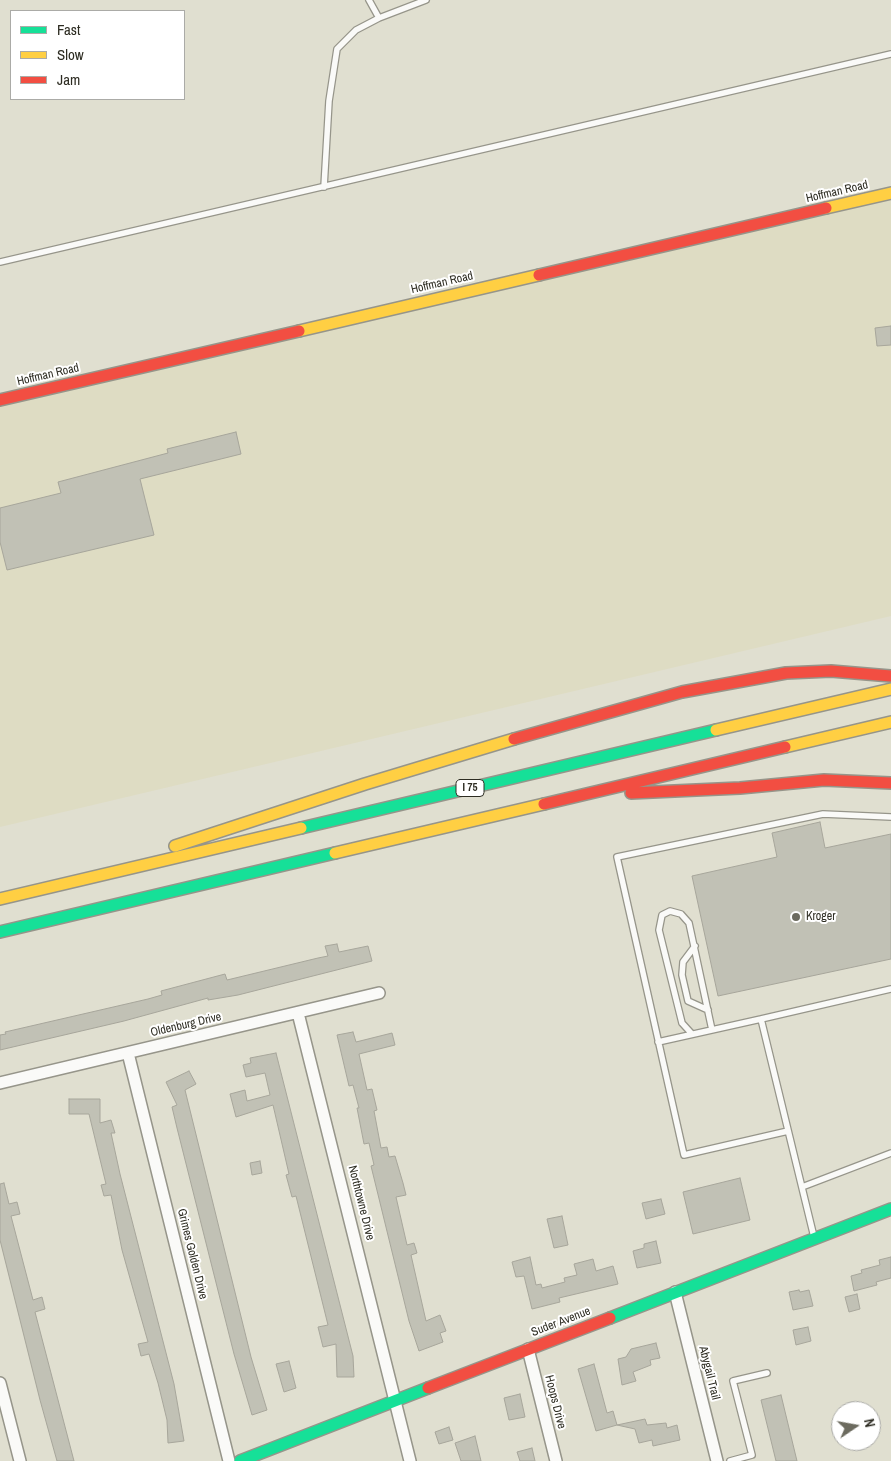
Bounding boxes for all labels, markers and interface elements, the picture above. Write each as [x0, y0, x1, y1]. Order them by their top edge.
legend [10, 10, 185, 100]
text: Fast [57, 19, 80, 40]
text: Slow [57, 44, 84, 65]
text: Jam [57, 69, 80, 90]
street label: Hoffman Road [805, 178, 869, 206]
street label: Hoffman Road [410, 269, 474, 297]
street label: Hoffman Road [16, 361, 80, 389]
road number: I 75 [456, 780, 484, 796]
place label: Kroger [806, 910, 836, 924]
marker: Kroger [790, 911, 802, 923]
street label: Oldenburg Drive [149, 1010, 223, 1040]
street label: Northtowne Drive [345, 1164, 377, 1242]
street label: Grimes Golden Drive [174, 1207, 210, 1301]
street label: Suder Avenue [529, 1304, 593, 1340]
street label: Abygail Trail [695, 1345, 723, 1401]
street label: Hoops Drive [541, 1374, 569, 1430]
north arrow [831, 1401, 881, 1451]
text: N [860, 1417, 879, 1429]

